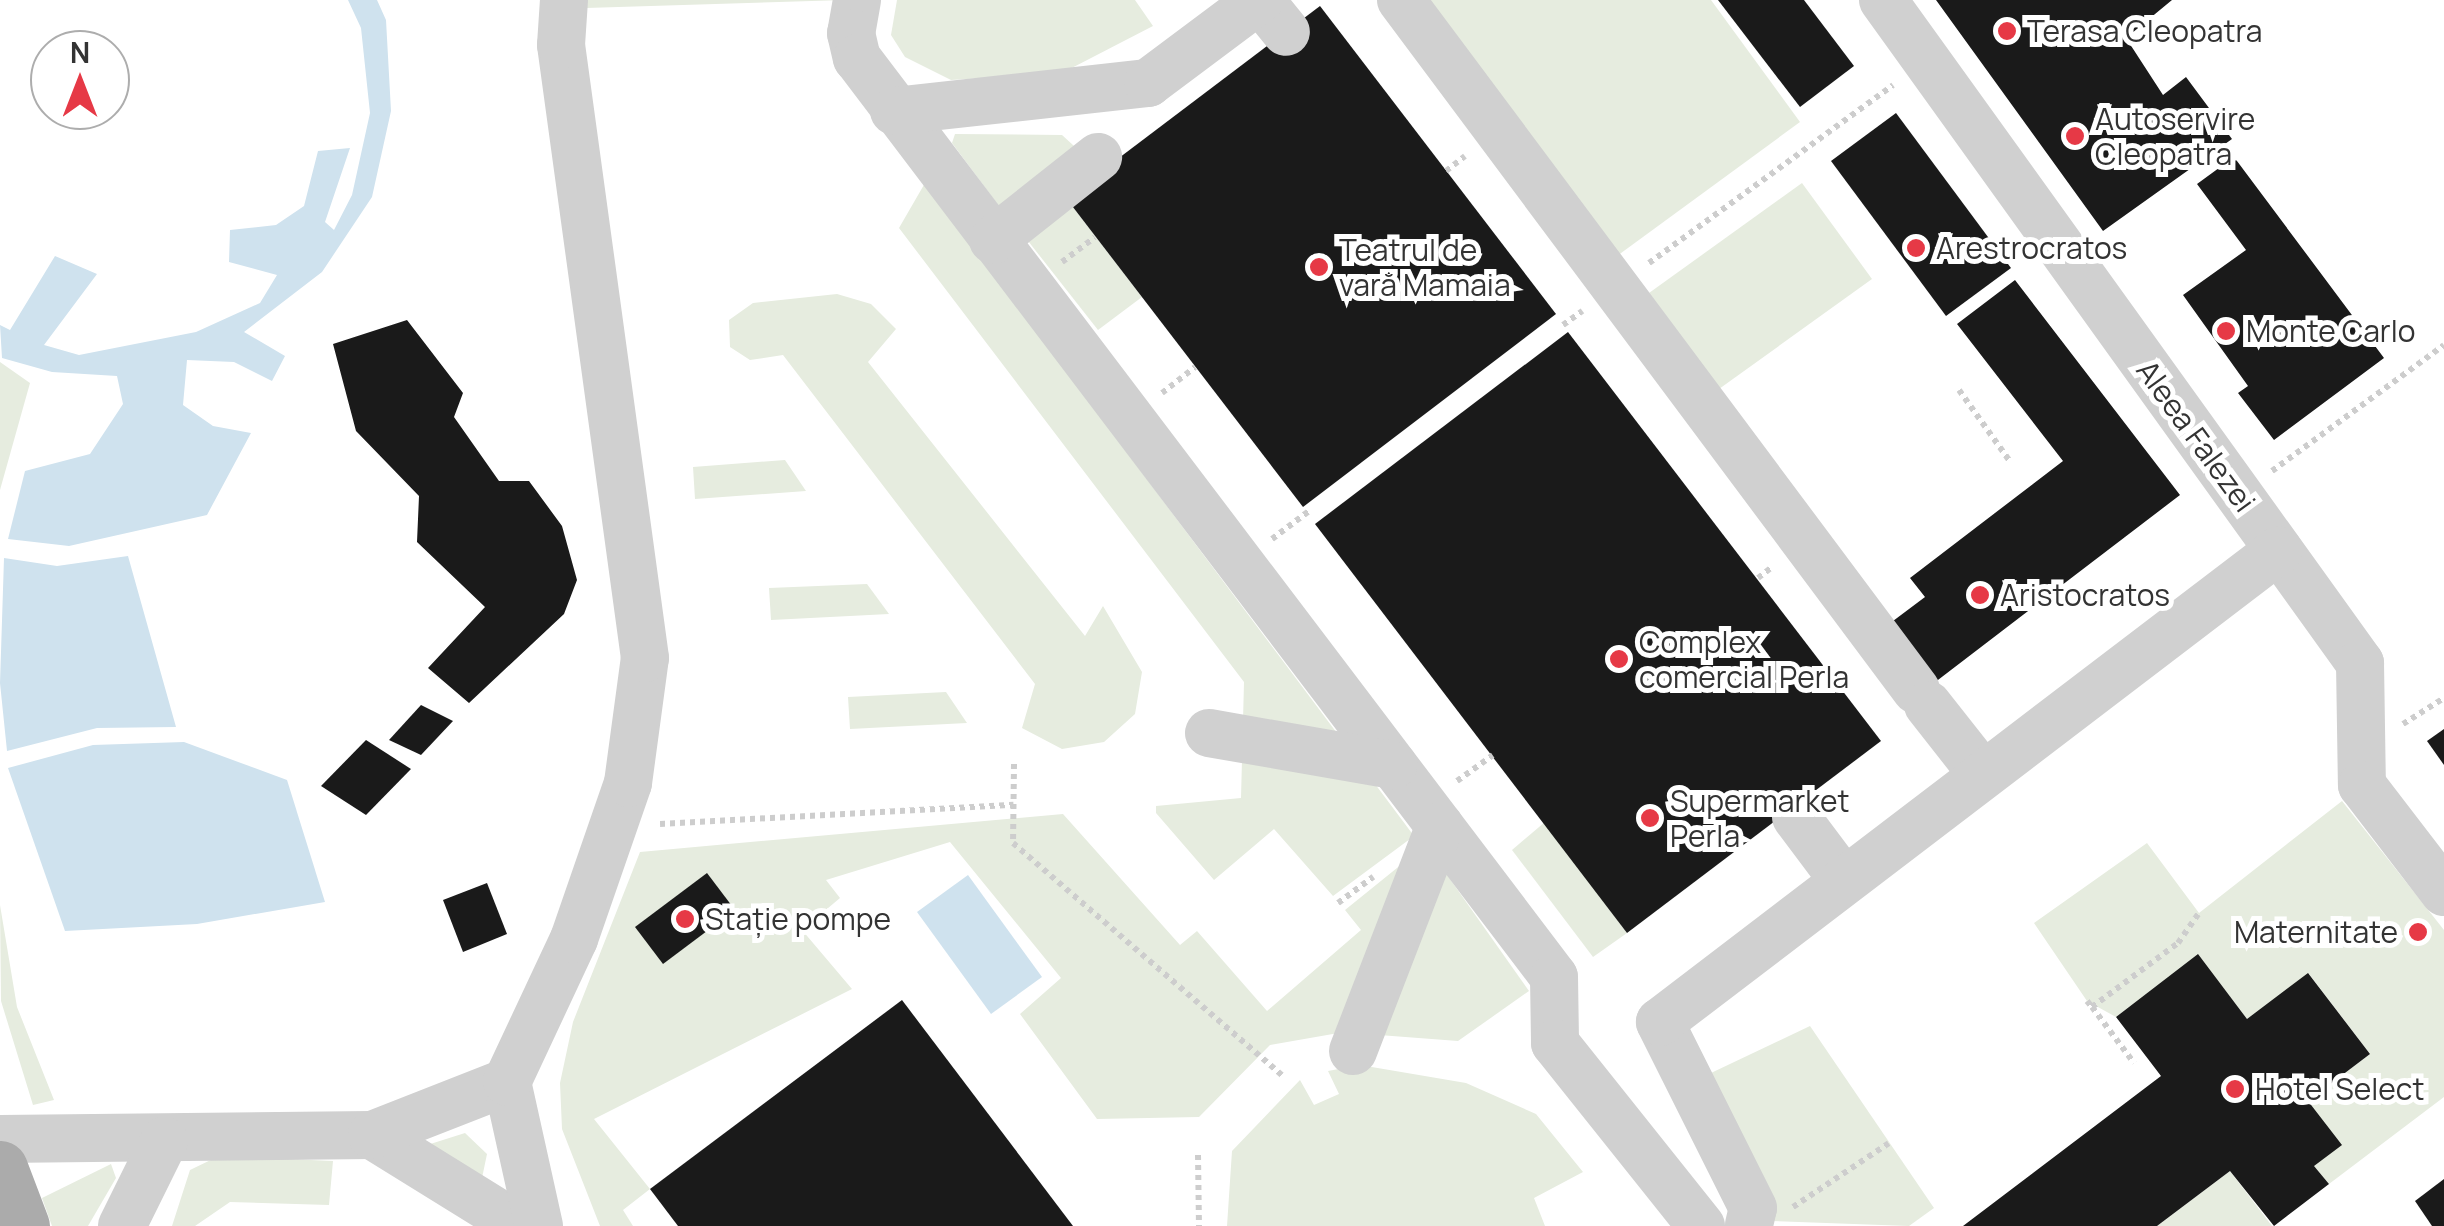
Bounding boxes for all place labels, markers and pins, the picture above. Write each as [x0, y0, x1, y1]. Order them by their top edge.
place label: Terasa Cleopatra [2027, 13, 2262, 49]
marker: Terasa Cleopatra [1996, 20, 2018, 42]
place label: Autoservire Cleopatra [2095, 101, 2255, 172]
marker: Autoservire Cleopatra [2064, 125, 2086, 147]
place label: Arestrocratos [1936, 230, 2127, 266]
place label: Teatrul de vară Mamaia [1339, 232, 1511, 302]
marker: Arestrocratos [1905, 237, 1927, 259]
marker: Teatrul de vară Mamaia [1308, 256, 1330, 278]
place label: Monte Carlo [2246, 313, 2415, 349]
marker: Monte Carlo [2215, 320, 2237, 342]
place label: Aristocratos [2000, 577, 2170, 613]
marker: Aristocratos [1969, 584, 1991, 606]
place label: Complex comercial Perla [1639, 624, 1849, 694]
marker: Complex comercial Perla [1608, 648, 1630, 670]
place label: Supermarket Perla [1670, 783, 1849, 854]
marker: Supermarket Perla [1639, 807, 1661, 829]
place label: Stație pompe [705, 901, 891, 937]
marker: Stație pompe [674, 908, 696, 930]
place label: Maternitate [2234, 914, 2398, 950]
marker: Maternitate [2407, 921, 2429, 943]
place label: Hotel Select [2255, 1071, 2424, 1107]
marker: Hotel Select [2224, 1078, 2246, 1100]

